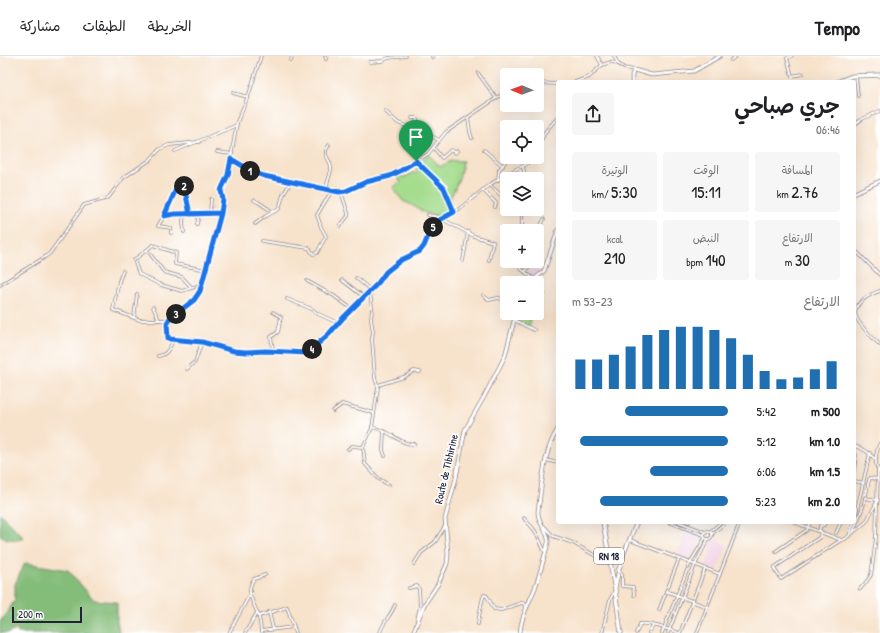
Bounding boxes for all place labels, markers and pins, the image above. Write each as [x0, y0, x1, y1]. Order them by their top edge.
pin [399, 120, 433, 161]
pin: 1 [240, 161, 260, 181]
pin: 2 [174, 176, 194, 196]
pin: 5 [423, 217, 443, 237]
pin: 3 [166, 304, 186, 324]
pin: 4 [302, 339, 322, 359]

